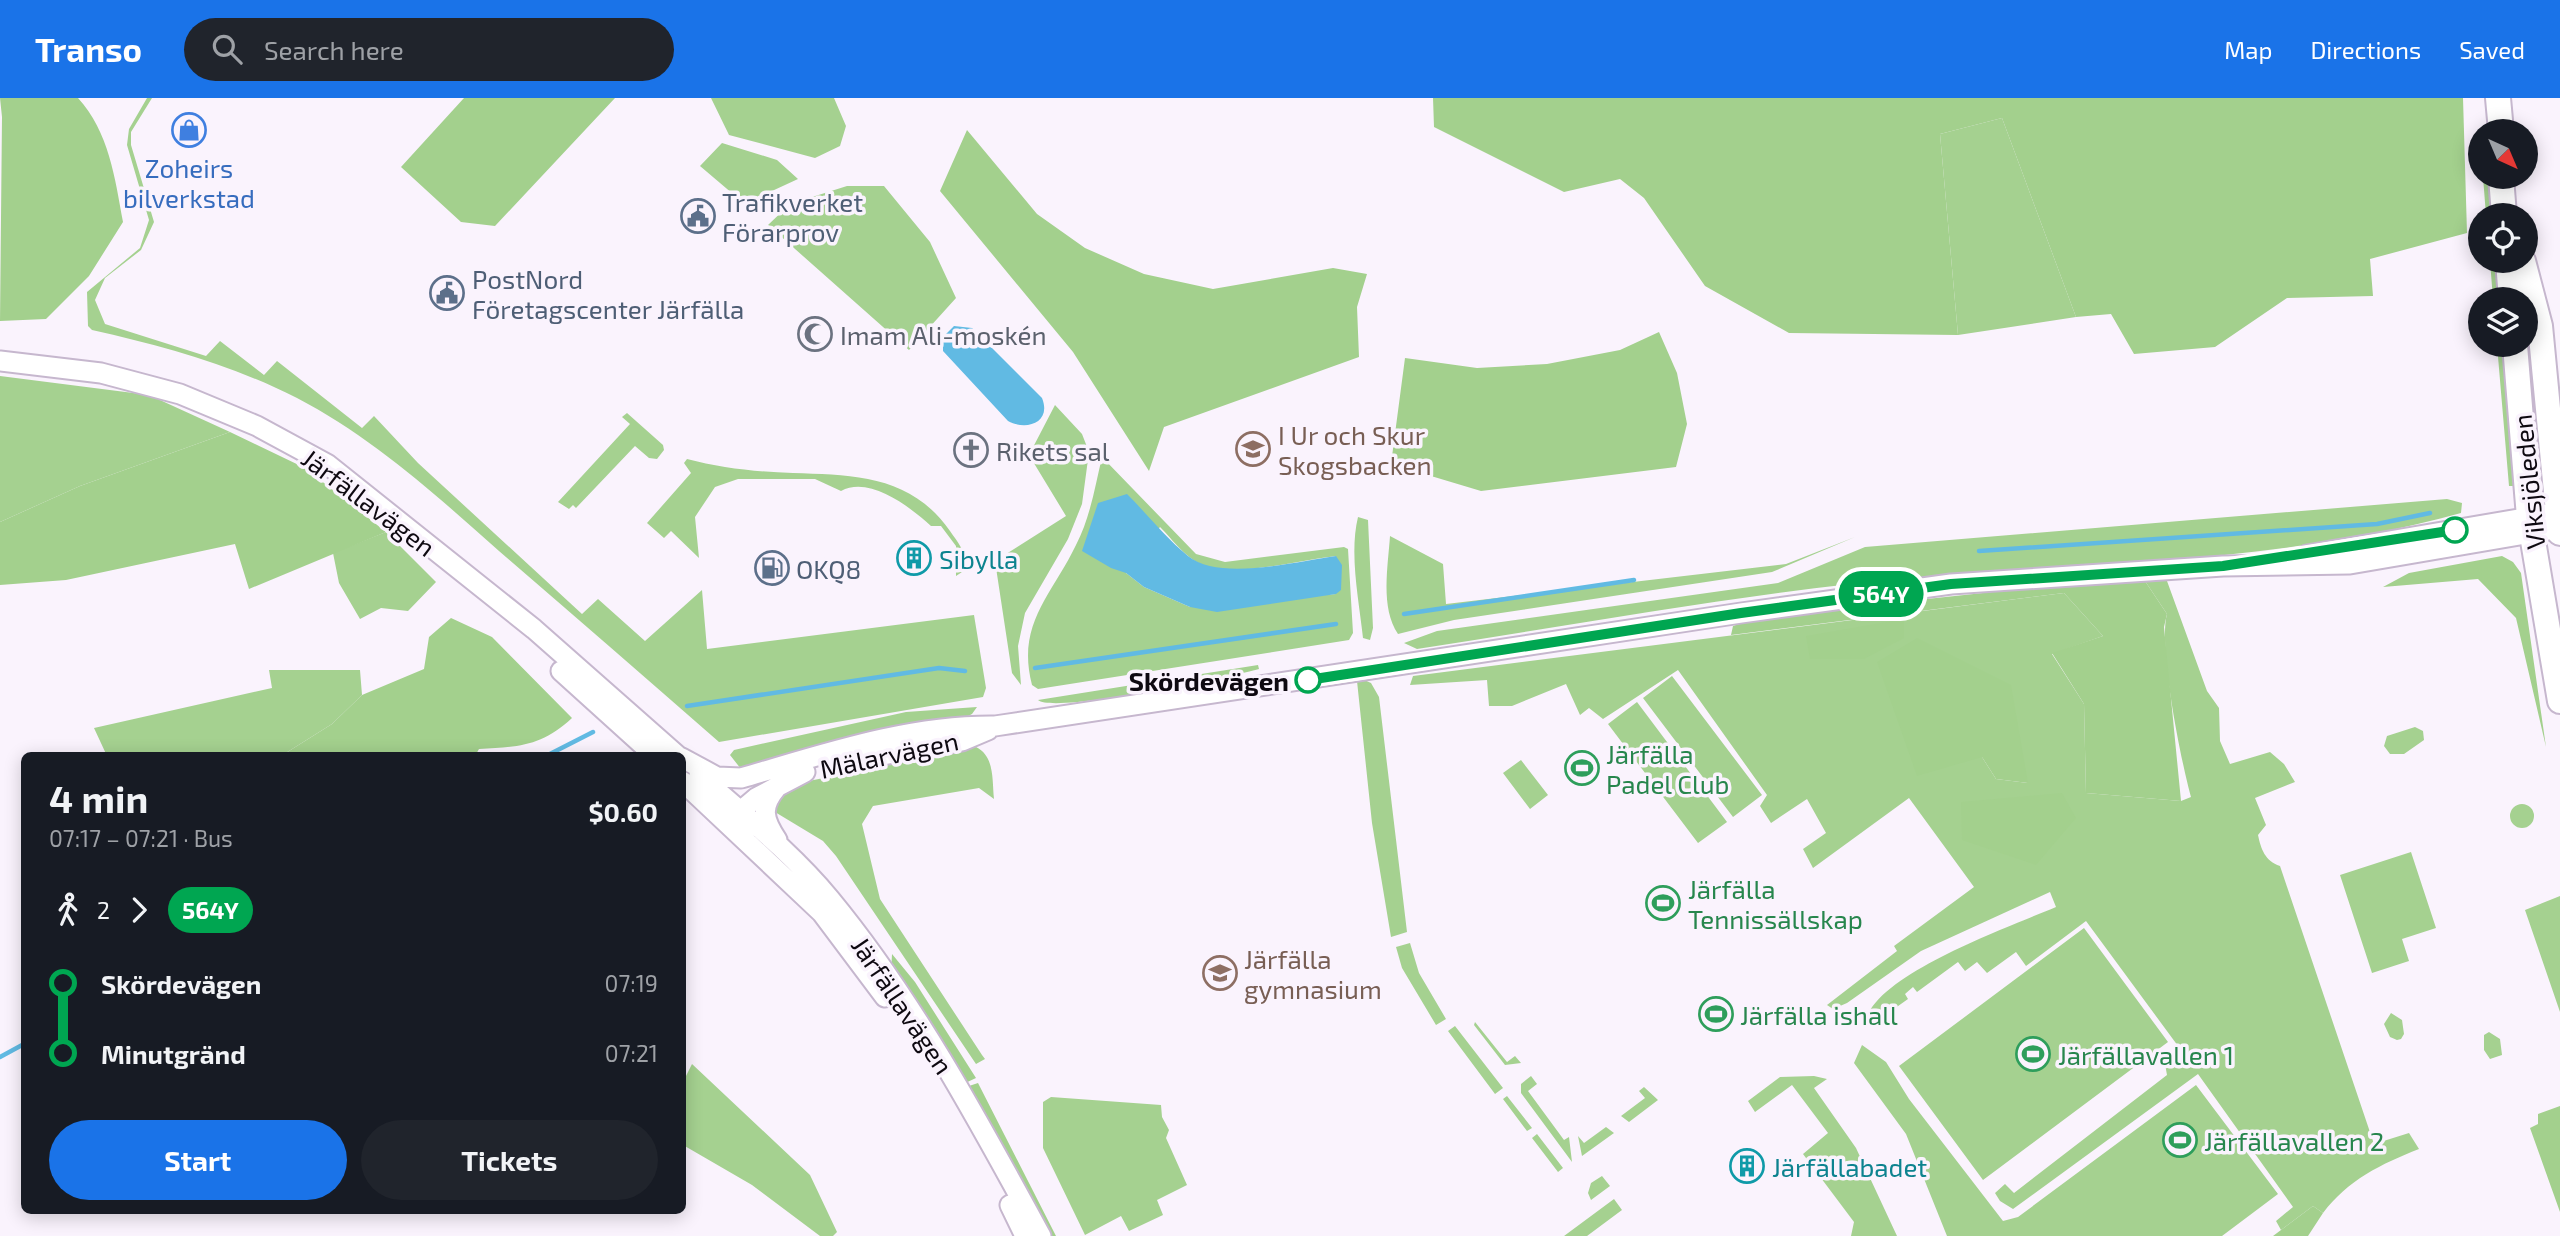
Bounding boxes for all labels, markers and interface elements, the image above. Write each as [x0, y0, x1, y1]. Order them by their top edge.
search box [184, 18, 674, 81]
text: Transo [35, 29, 142, 69]
icon: search [208, 30, 246, 68]
text: Search here [264, 34, 404, 65]
text: Map [2224, 35, 2272, 64]
text: Directions [2310, 35, 2421, 64]
text: Saved [2459, 35, 2525, 64]
shop icon: Zoheirs bilverkstad [170, 111, 208, 149]
north arrow [2468, 119, 2538, 189]
map controls [2468, 119, 2538, 357]
place label: Zoheirs bilverkstad [123, 152, 255, 213]
place label: Trafikverket Förarprov [722, 186, 863, 247]
public building icon: Trafikverket Förarprov [679, 197, 717, 235]
button: locate [2468, 203, 2538, 273]
place label: PostNord Företagscenter Järfälla [472, 263, 744, 324]
public building icon: PostNord Företagscenter Järfälla [428, 274, 466, 312]
button: layers [2468, 287, 2538, 357]
mosque icon: Imam Ali-moskén [796, 315, 834, 353]
place label: Imam Ali-moskén [840, 319, 1047, 350]
street label: Viksjöleden [2505, 413, 2551, 551]
place label: I Ur och Skur Skogsbacken [1278, 419, 1432, 480]
school or university icon: I Ur och Skur Skogsbacken [1234, 430, 1272, 468]
church icon: Rikets sal [952, 431, 990, 469]
place label: Rikets sal [996, 435, 1110, 466]
street label: Järfällavägen [296, 442, 442, 562]
unlabelled marker [2442, 517, 2468, 543]
building icon: Sibylla [895, 539, 933, 577]
place label: Sibylla [939, 543, 1018, 574]
fuel station icon: OKQ8 [753, 549, 791, 587]
place label: OKQ8 [796, 553, 861, 584]
line badge: 564Y [1832, 571, 1930, 617]
text: 564Y [1853, 579, 1909, 608]
place label: Skördevägen [1129, 665, 1289, 696]
marker: Skördevägen [1295, 667, 1321, 693]
street label: Mälarvägen [817, 724, 961, 784]
place label: Järfälla Padel Club [1606, 738, 1729, 799]
sports icon: Järfälla Padel Club [1563, 749, 1601, 787]
text: 4 min [49, 775, 148, 821]
text: $0.60 [588, 796, 658, 827]
text: 07:17 – 07:21 · Bus [49, 824, 233, 852]
place label: Järfälla Tennissällskap [1688, 873, 1863, 934]
sports icon: Järfälla Tennissällskap [1644, 884, 1682, 922]
icon: walk [49, 891, 87, 929]
icon: forward [120, 891, 158, 929]
text: 564Y [182, 895, 239, 924]
text: 2 [97, 896, 110, 924]
street label: Järfällavägen [846, 931, 960, 1079]
place label: Järfälla gymnasium [1244, 943, 1382, 1004]
school or university icon: Järfälla gymnasium [1201, 954, 1239, 992]
text: Skördevägen [101, 968, 261, 999]
text: 07:19 [605, 969, 658, 997]
sports icon: Järfälla ishall [1697, 995, 1735, 1033]
place label: Järfälla ishall [1740, 999, 1898, 1030]
sports icon: Järfällavallen 1 [2014, 1035, 2052, 1073]
text: Minutgränd [101, 1038, 246, 1069]
text: 07:21 [605, 1039, 658, 1067]
place label: Järfällavallen 1 [2058, 1039, 2234, 1070]
button: Start [49, 1120, 347, 1200]
button: Tickets [361, 1120, 658, 1200]
sports icon: Järfällavallen 2 [2161, 1121, 2199, 1159]
place label: Järfällavallen 2 [2204, 1125, 2384, 1156]
building icon: Järfällabadet [1728, 1147, 1766, 1185]
place label: Järfällabadet [1772, 1151, 1927, 1182]

